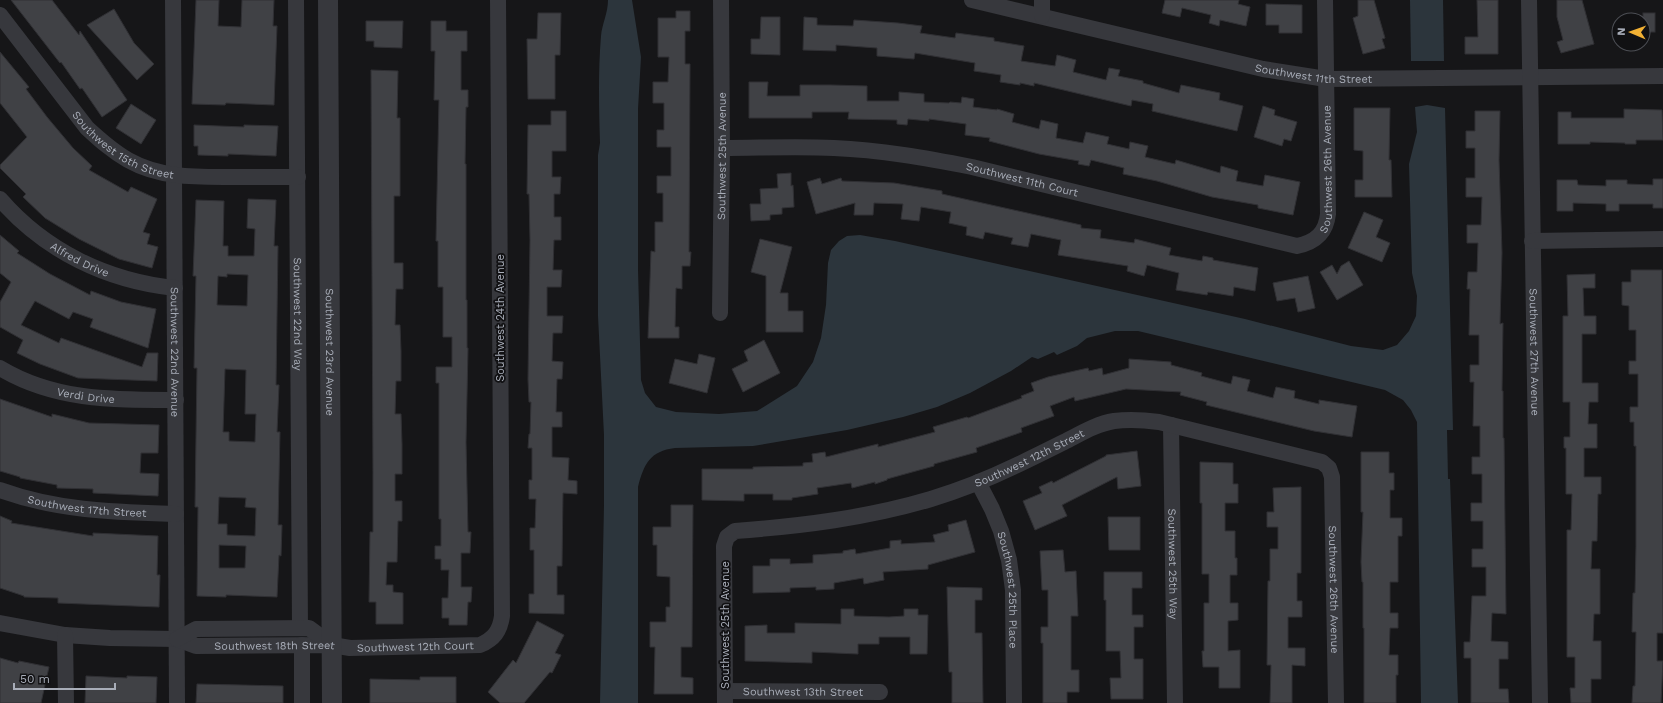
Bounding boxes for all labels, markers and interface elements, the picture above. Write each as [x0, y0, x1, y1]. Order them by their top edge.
north arrow [1611, 12, 1651, 52]
text: N [1615, 27, 1628, 36]
street label: Southwest 11th Street [1253, 61, 1373, 86]
street label: Southwest 25th Avenue [715, 92, 729, 220]
street label: Southwest 26th Avenue [1317, 105, 1335, 236]
street label: Southwest 15th Street [69, 109, 175, 182]
street label: Southwest 11th Court [965, 160, 1080, 200]
street label: Alfred Drive [48, 240, 111, 280]
street label: Southwest 24th Avenue [494, 254, 507, 382]
street label: Southwest 22nd Way [291, 257, 304, 371]
street label: Southwest 22nd Avenue [168, 287, 181, 417]
street label: Southwest 23rd Avenue [323, 288, 336, 416]
street label: Southwest 27th Avenue [1527, 288, 1542, 416]
street label: Verdi Drive [56, 385, 115, 406]
street label: Southwest 12th Street [973, 426, 1087, 490]
street label: Southwest 17th Street [26, 493, 147, 520]
street label: Southwest 25th Way [1165, 508, 1180, 620]
street label: Southwest 26th Avenue [1326, 525, 1341, 654]
street label: Southwest 25th Place [994, 530, 1020, 649]
street label: Southwest 25th Avenue [719, 561, 732, 689]
street label: Southwest 18th Street [214, 639, 336, 653]
street label: Southwest 12th Court [357, 639, 474, 655]
scale bar [14, 665, 115, 691]
text: 50 m [20, 672, 50, 686]
street label: Southwest 13th Street [743, 685, 864, 699]

